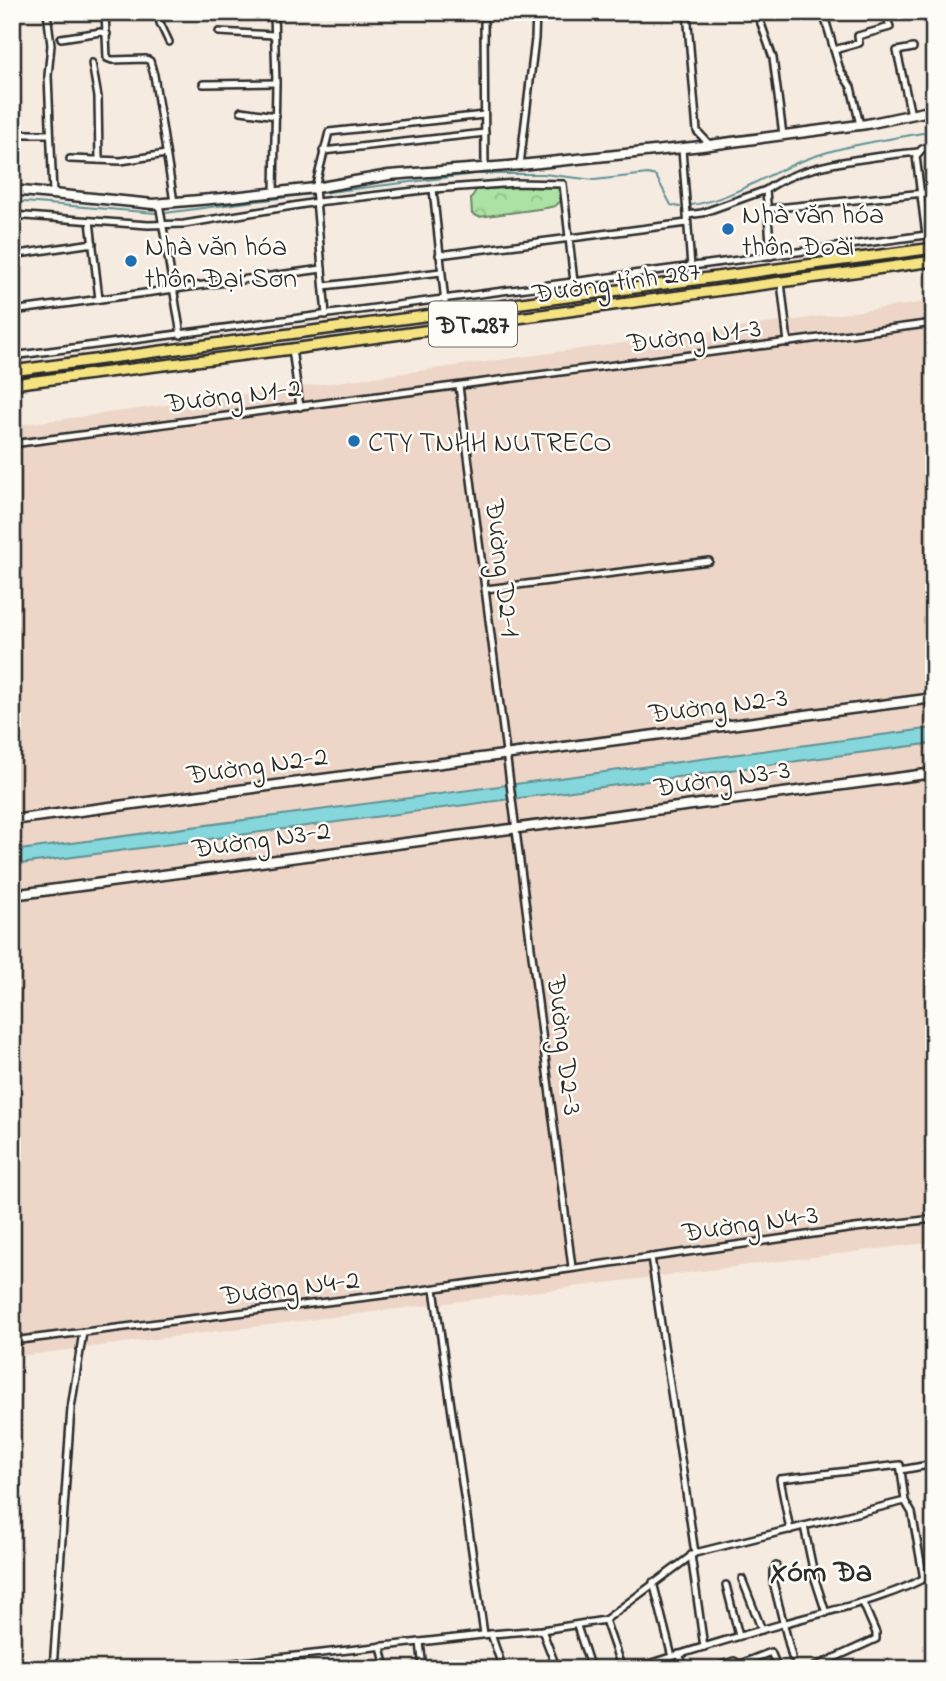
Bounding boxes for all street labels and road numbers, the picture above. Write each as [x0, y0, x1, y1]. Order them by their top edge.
street label: Đường tỉnh 287 [529, 252, 703, 317]
road number: ĐT.287 [429, 302, 517, 346]
street label: Đường N1-3 [624, 309, 764, 366]
street label: Đường N1-2 [162, 369, 304, 426]
street label: Đường D2-1 [472, 496, 529, 640]
street label: Đường N2-3 [646, 679, 790, 736]
street label: Đường N2-2 [183, 737, 331, 798]
street label: Đường N3-3 [651, 751, 793, 810]
street label: Đường N3-2 [189, 811, 333, 872]
street label: Đường D2-3 [533, 972, 591, 1118]
street label: Đường N4-3 [679, 1196, 821, 1255]
street label: Đường N4-2 [218, 1261, 362, 1318]

